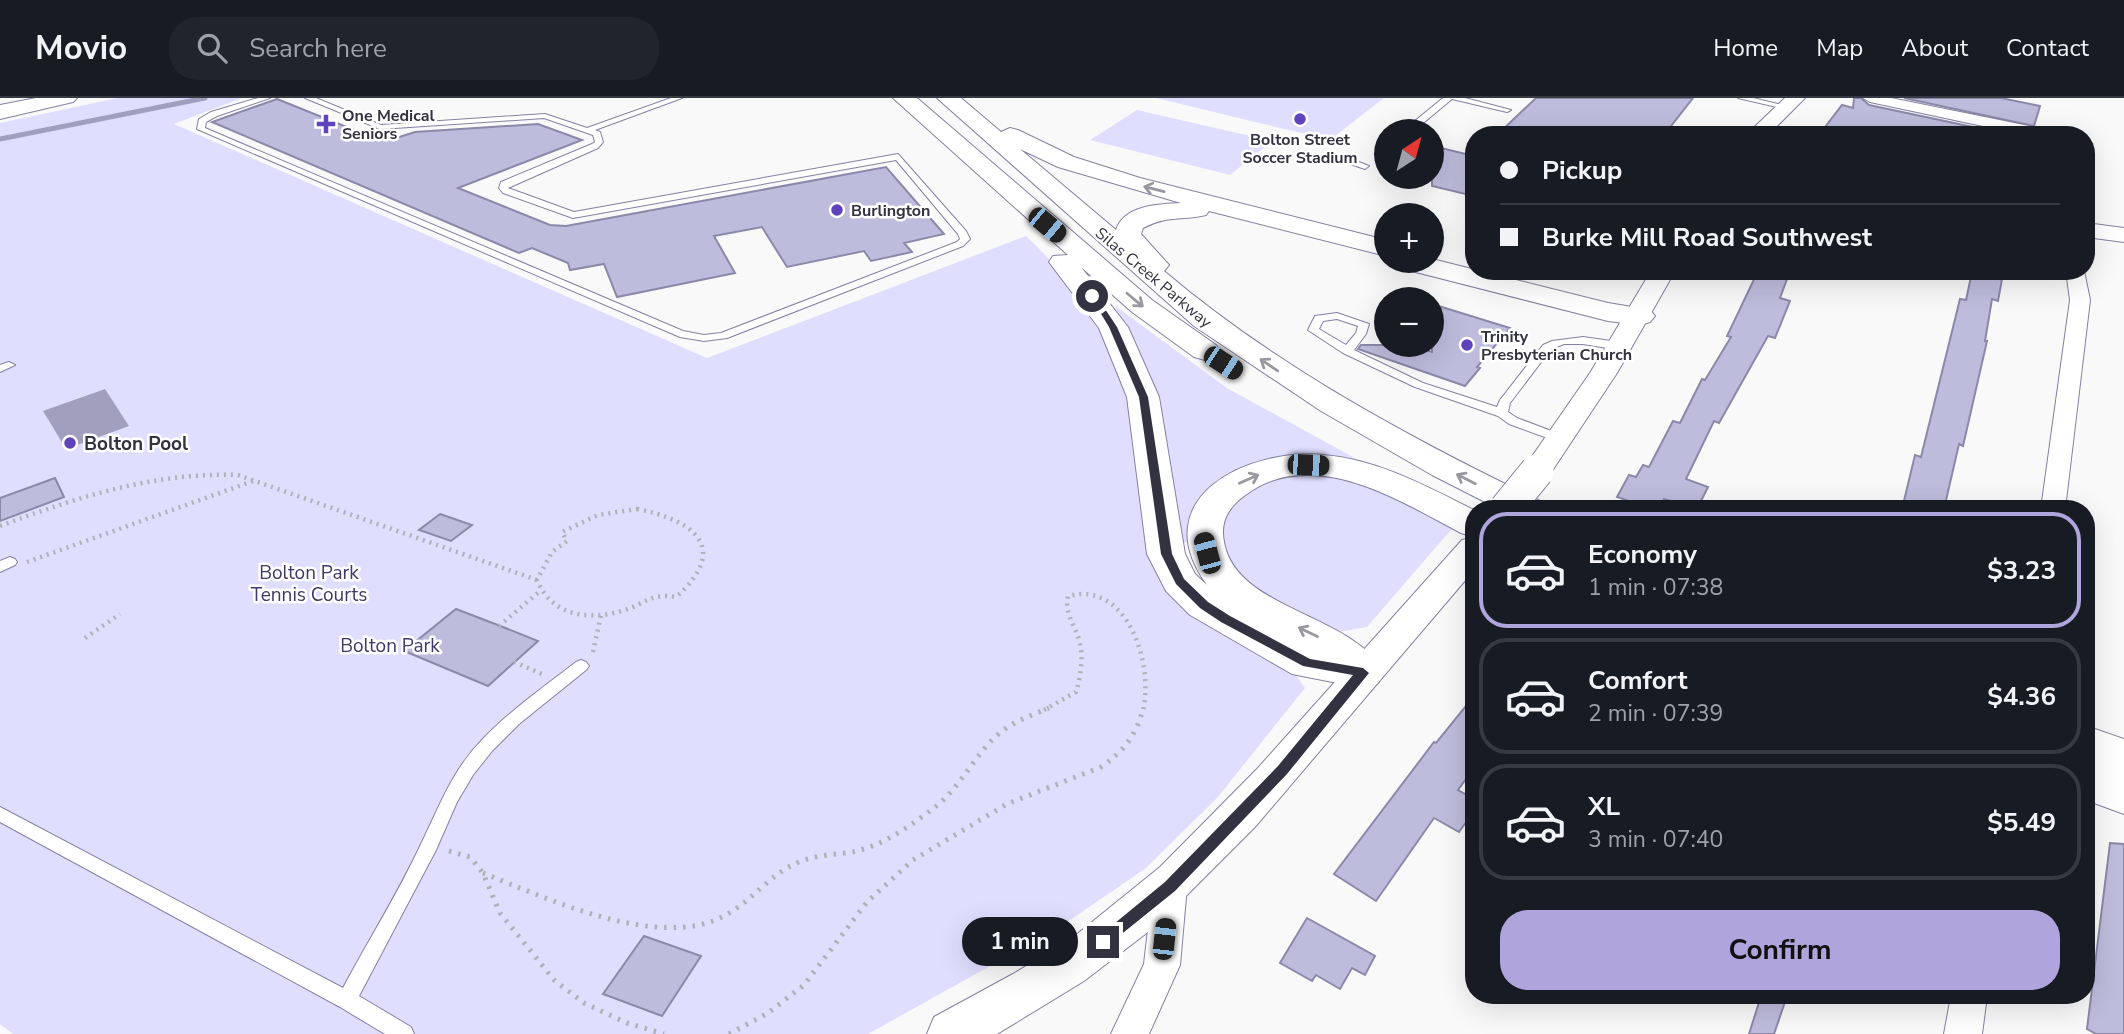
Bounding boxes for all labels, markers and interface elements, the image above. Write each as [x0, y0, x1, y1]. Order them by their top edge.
search box [169, 17, 659, 80]
text: Movio [35, 26, 127, 71]
icon: search [193, 29, 231, 67]
text: Search here [249, 31, 387, 66]
text: Home [1713, 32, 1778, 64]
text: Map [1816, 32, 1863, 64]
text: About [1901, 32, 1968, 64]
text: Contact [2006, 32, 2089, 64]
place label: One Medical Seniors [342, 105, 435, 145]
marker: Bolton Street Soccer Stadium [1292, 111, 1308, 127]
marker: One Medical Seniors [316, 114, 336, 134]
north arrow [1374, 119, 1444, 189]
map controls [1374, 119, 1444, 357]
place label: Bolton Street Soccer Stadium [1242, 129, 1358, 169]
text: Pickup [1542, 153, 1622, 188]
one-way arrow [1143, 182, 1165, 195]
place label: Burlington [851, 200, 930, 222]
marker: Burlington [829, 202, 845, 218]
car [1025, 203, 1070, 247]
button: + [1374, 203, 1444, 273]
text: Burke Mill Road Southwest [1542, 220, 1872, 255]
street label: Silas Creek Parkway [1090, 223, 1217, 334]
route start [1076, 280, 1108, 312]
button: − [1374, 287, 1444, 357]
one-way arrow [1126, 292, 1144, 308]
place label: Trinity Presbyterian Church [1481, 326, 1632, 366]
marker: Trinity Presbyterian Church [1459, 337, 1475, 353]
car [1200, 343, 1247, 383]
one-way arrow [1260, 357, 1279, 372]
place label: Bolton Pool [84, 431, 188, 457]
marker: Bolton Pool [62, 435, 78, 451]
car [1287, 454, 1330, 476]
one-way arrow [1456, 471, 1477, 485]
one-way arrow [1238, 472, 1259, 485]
car [1192, 530, 1223, 576]
text: Economy [1588, 537, 1697, 572]
icon: car [1504, 539, 1567, 602]
text: $3.23 [1987, 553, 2056, 588]
park label: Bolton Park Tennis Courts [251, 560, 367, 608]
text: 1 min · 07:38 [1588, 572, 1723, 603]
one-way arrow [1298, 625, 1319, 638]
park label: Bolton Park [340, 633, 440, 659]
text: Comfort [1588, 663, 1688, 698]
icon: car [1504, 665, 1567, 728]
text: $4.36 [1987, 679, 2056, 714]
text: 2 min · 07:39 [1588, 698, 1723, 729]
text: XL [1588, 789, 1620, 824]
icon: car [1504, 791, 1567, 854]
text: $5.49 [1987, 805, 2056, 840]
text: 3 min · 07:40 [1588, 824, 1723, 855]
button: Confirm [1500, 910, 2060, 990]
car [1152, 917, 1177, 961]
callout: 1 min [963, 918, 1078, 966]
text: 1 min [990, 926, 1050, 957]
route end [1087, 926, 1119, 958]

